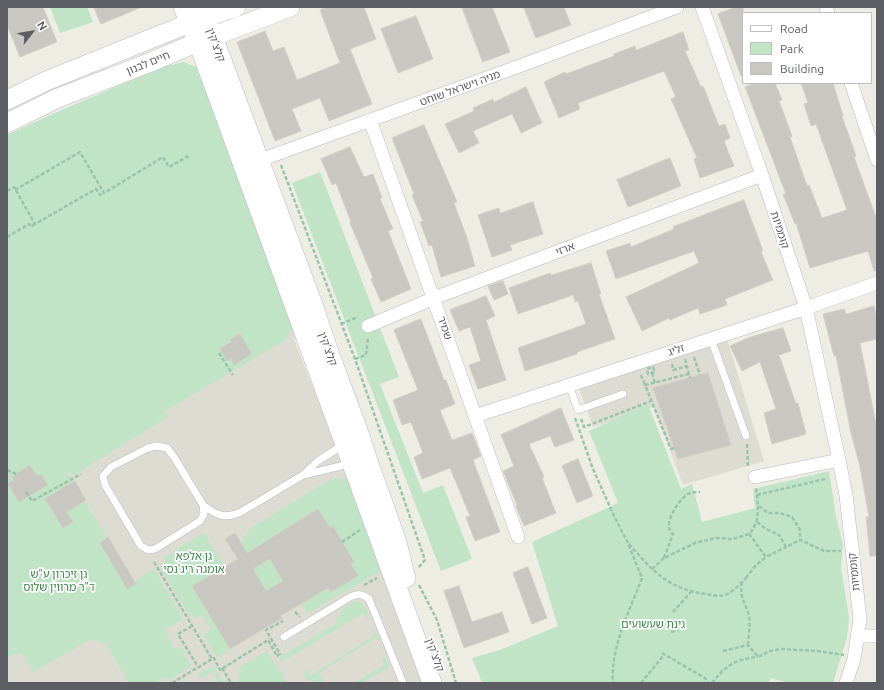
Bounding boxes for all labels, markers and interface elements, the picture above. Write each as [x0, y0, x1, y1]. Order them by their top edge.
north arrow [12, 12, 52, 52]
legend [742, 12, 872, 84]
text: N [35, 19, 50, 32]
text: Road [780, 22, 808, 35]
street label: קלצ'קין [204, 26, 228, 64]
text: Park [780, 42, 804, 55]
street label: חיים לבנון [124, 48, 172, 78]
text: Building [780, 62, 824, 75]
street label: מניה וישראל שוחט [418, 67, 502, 109]
street label: קוממיות [768, 210, 792, 250]
street label: ארזי [553, 239, 577, 259]
street label: שמיר [435, 314, 455, 342]
street label: קלצ'קין [316, 330, 340, 368]
street label: זליג [666, 341, 686, 359]
park label: גן אלפא אומגה ריג'נסי [163, 549, 225, 575]
street label: קוממיות [845, 552, 863, 592]
park label: גן זיכרון ע"ש ד"ר מרווין שלוס [23, 567, 95, 593]
park label: גינת שעשועים [621, 617, 685, 631]
street label: קלצ'קין [423, 636, 447, 674]

